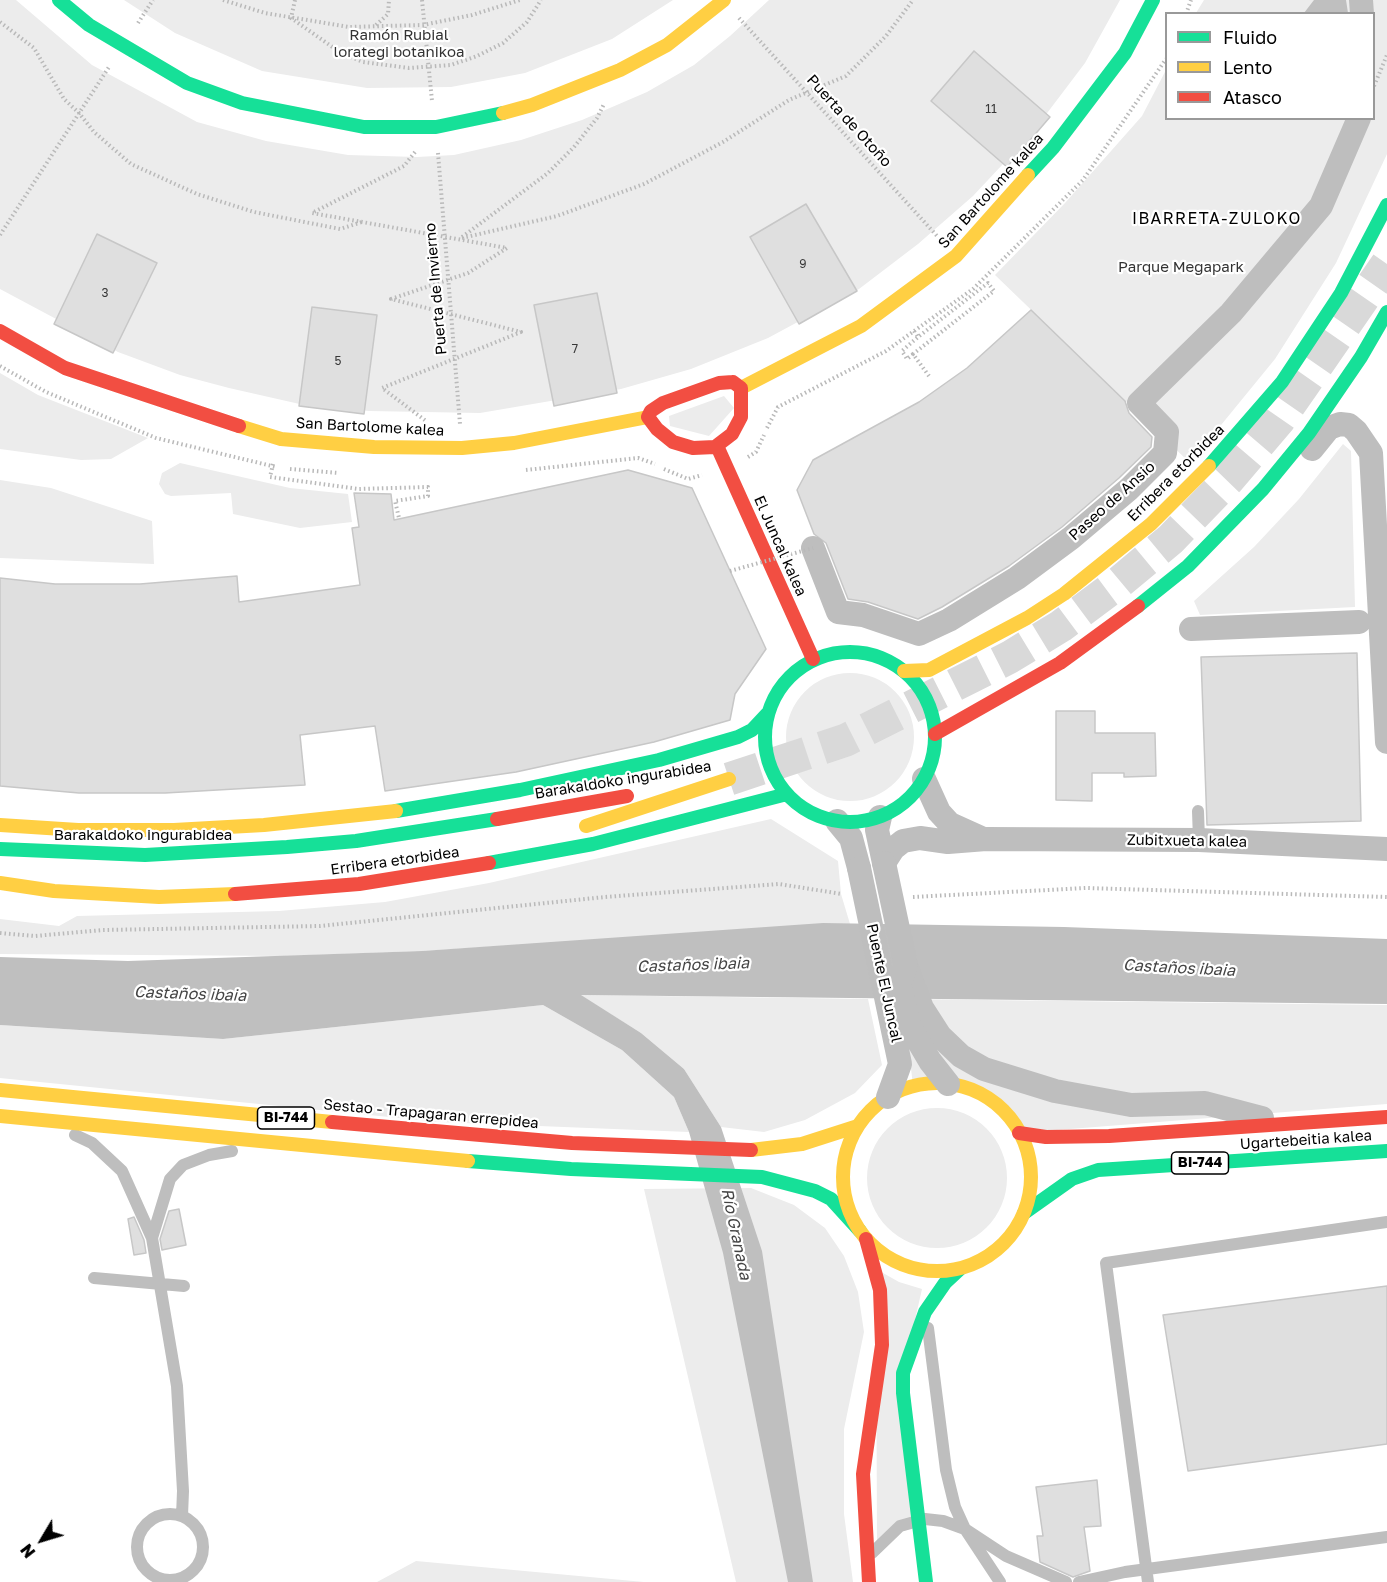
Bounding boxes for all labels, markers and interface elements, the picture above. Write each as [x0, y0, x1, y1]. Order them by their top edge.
legend [1165, 12, 1375, 120]
park label: Ramón Rubial lorategi botanikoa [334, 26, 464, 61]
text: Fluido [1223, 26, 1277, 48]
text: Lento [1223, 56, 1272, 78]
street label: Puerta de Otoño [803, 71, 895, 171]
text: Atasco [1223, 86, 1282, 108]
house number: 11 [985, 102, 997, 116]
street label: San Bartolome kalea [935, 130, 1047, 252]
district label: IBARRETA-ZULOKO [1132, 209, 1302, 229]
street label: Puerta de Invierno [421, 222, 451, 356]
house number: 9 [799, 257, 807, 271]
park label: Parque Megapark [1118, 258, 1244, 276]
house number: 3 [101, 286, 109, 300]
house number: 7 [572, 342, 578, 356]
house number: 5 [335, 354, 341, 368]
street label: San Bartolome kalea [295, 414, 445, 440]
street label: Erribera etorbidea [1124, 421, 1228, 525]
street label: Paseo de Ansio [1065, 458, 1159, 544]
street label: El Juncal kalea [750, 493, 810, 599]
street label: Barakaldoko ingurabidea [533, 757, 713, 803]
street label: Barakaldoko ingurabidea [54, 826, 232, 844]
street label: Zubitxueta kalea [1127, 831, 1247, 851]
street label: Erribera etorbidea [329, 843, 461, 879]
street label: Puente El Juncal [863, 922, 905, 1044]
water label: Castaños ibaia [637, 953, 749, 977]
water label: Castaños ibaia [1122, 955, 1236, 981]
water label: Castaños ibaia [134, 982, 246, 1006]
street label: Sestao - Trapagaran errepidea [323, 1096, 539, 1132]
road number: BI-744 [258, 1107, 314, 1129]
street label: Ugartebeitia kalea [1239, 1126, 1373, 1154]
road number: BI-744 [1172, 1152, 1228, 1174]
water label: Río Granada [717, 1187, 755, 1281]
north arrow [12, 1510, 72, 1570]
text: N [16, 1540, 39, 1562]

